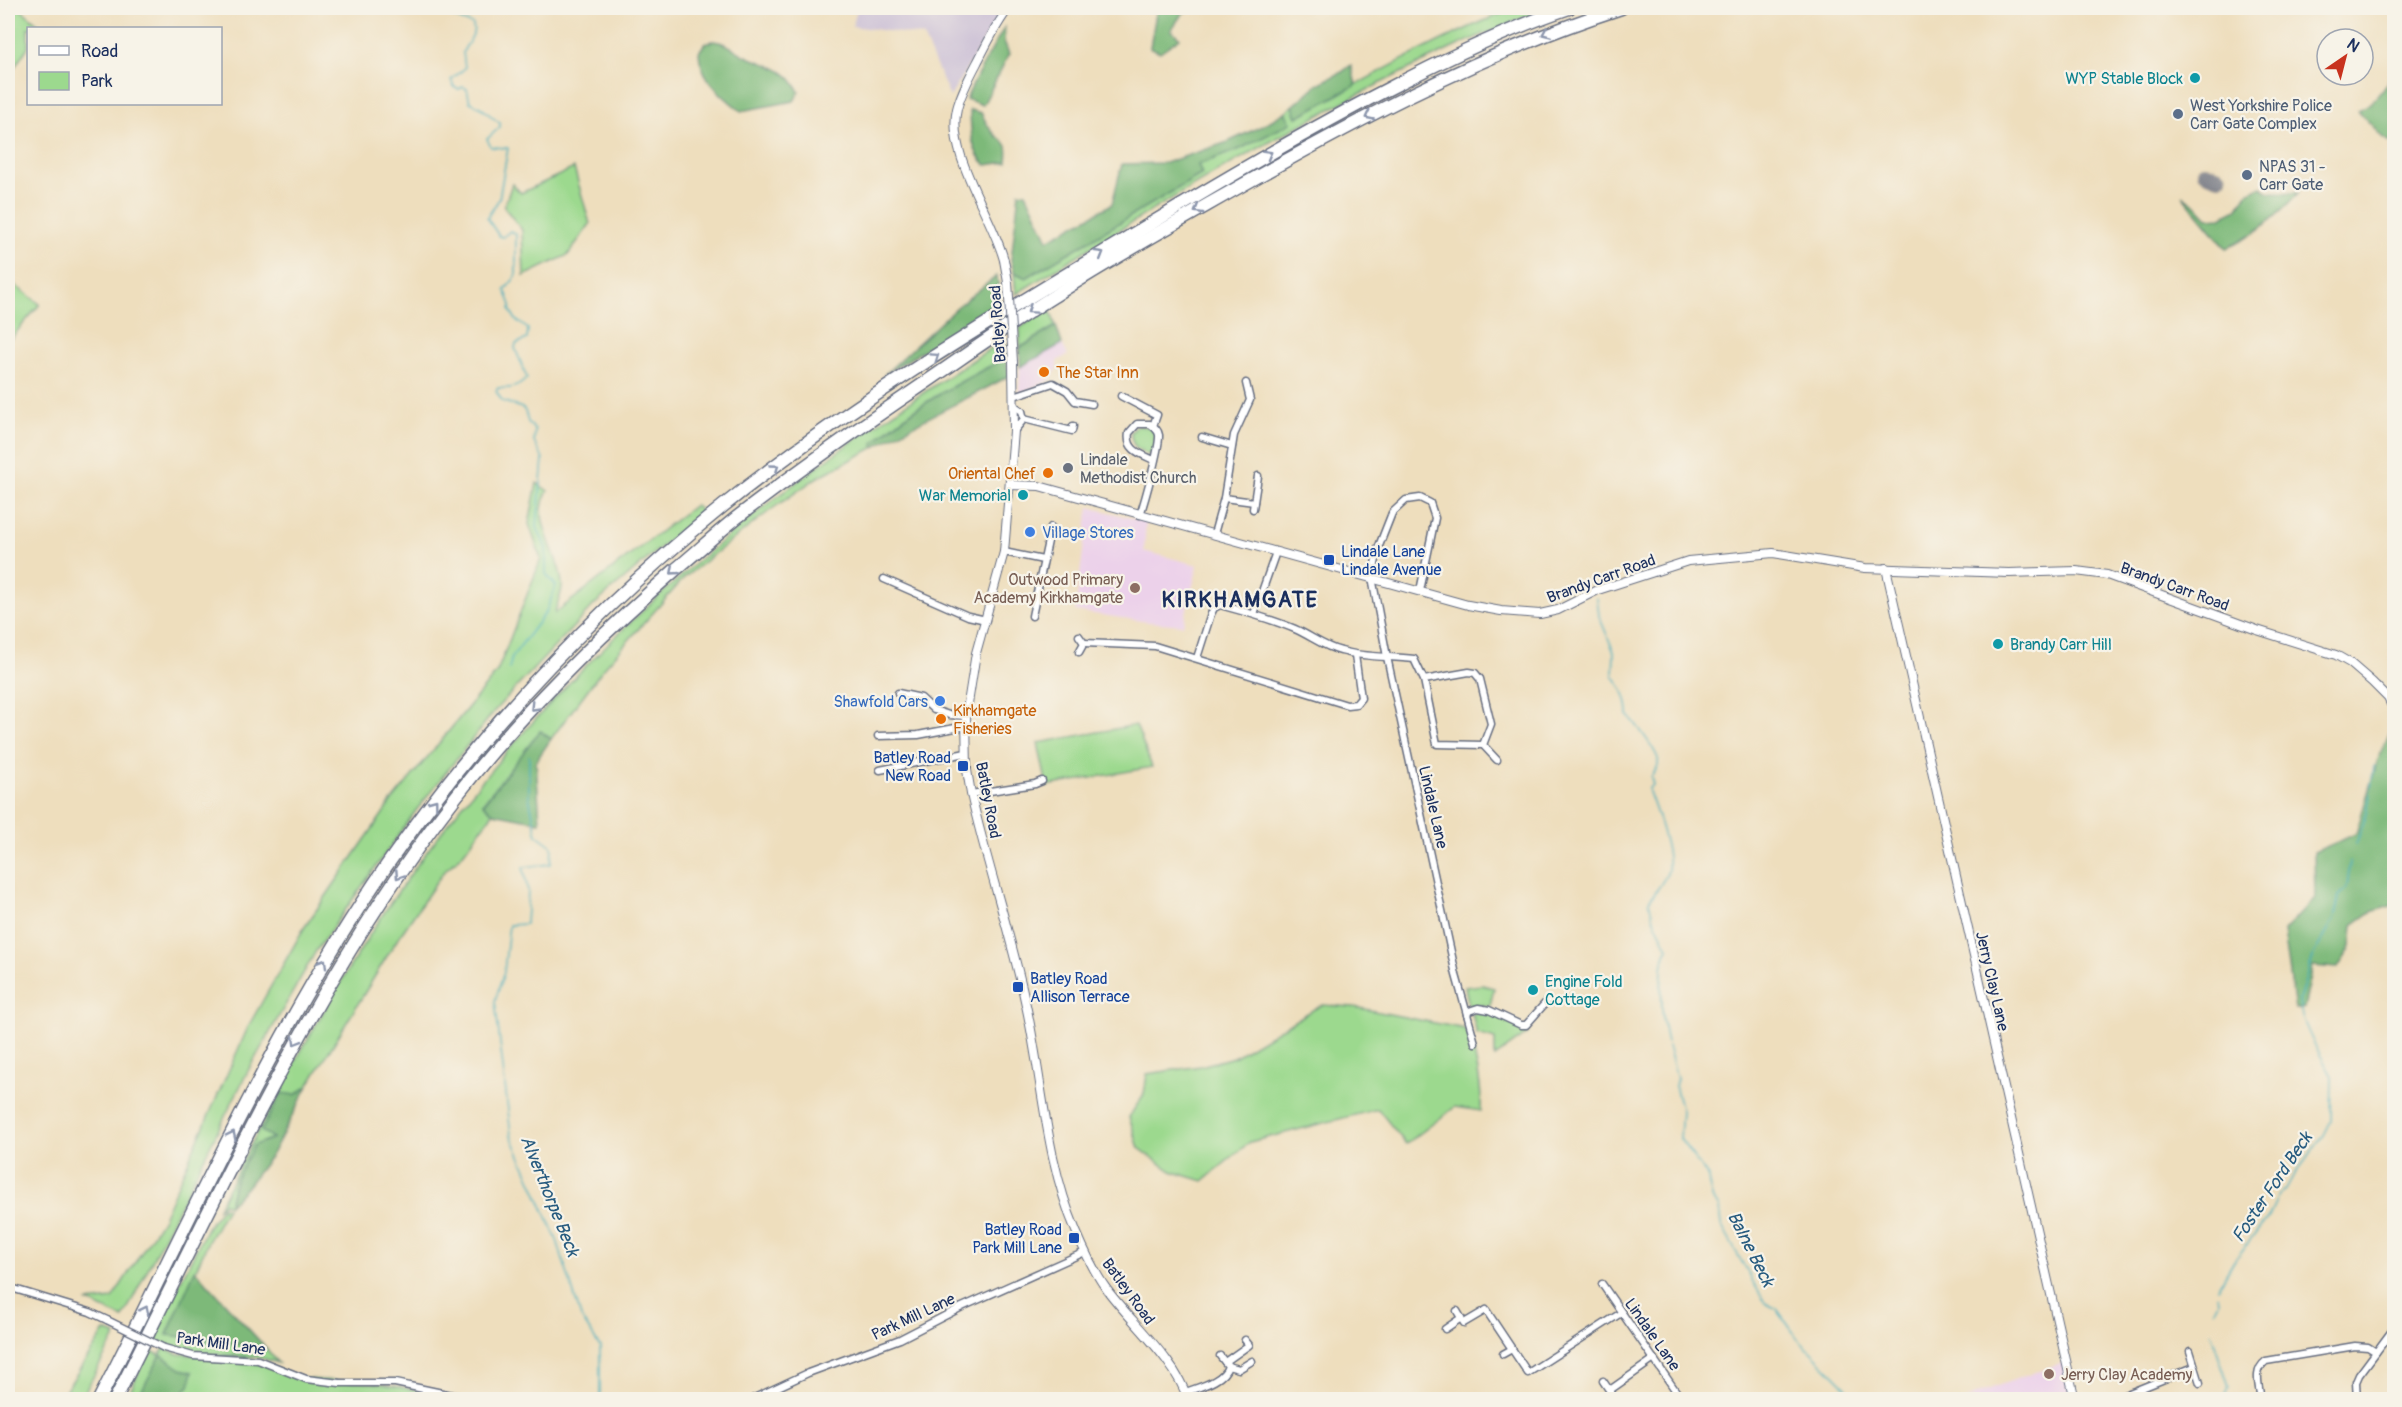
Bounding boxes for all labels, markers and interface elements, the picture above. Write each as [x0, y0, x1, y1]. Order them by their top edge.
one-way arrow [1541, 26, 1552, 38]
legend [27, 27, 222, 105]
north arrow [2315, 27, 2375, 87]
text: N [2343, 34, 2363, 57]
text: Road [81, 40, 118, 63]
place label: WYP Stable Block [2065, 69, 2183, 89]
text: Park [81, 70, 113, 93]
marker: WYP Stable Block [2188, 71, 2202, 85]
place label: West Yorkshire Police Carr Gate Complex [2190, 96, 2332, 134]
marker: West Yorkshire Police Carr Gate Complex [2171, 107, 2185, 121]
one-way arrow [1364, 108, 1375, 120]
one-way arrow [1262, 150, 1272, 161]
place label: NPAS 31 - Carr Gate [2259, 157, 2326, 195]
marker: NPAS 31 - Carr Gate [2240, 168, 2254, 182]
one-way arrow [1194, 203, 1205, 214]
one-way arrow [1094, 249, 1104, 261]
street label: Batley Road [985, 285, 1011, 363]
one-way arrow [1027, 303, 1038, 314]
one-way arrow [929, 352, 939, 364]
place label: The Star Inn [1056, 363, 1139, 383]
marker: The Star Inn [1037, 365, 1051, 379]
place label: Lindale Methodist Church [1080, 450, 1197, 488]
marker: Lindale Methodist Church [1061, 461, 1075, 475]
one-way arrow [768, 464, 779, 475]
place label: Oriental Chef [948, 464, 1036, 484]
marker: Oriental Chef [1041, 466, 1055, 480]
place label: War Memorial [919, 486, 1011, 506]
marker: War Memorial [1016, 488, 1030, 502]
place label: Village Stores [1042, 523, 1134, 543]
marker: Village Stores [1023, 525, 1037, 539]
place label: Lindale Lane Lindale Avenue [1341, 542, 1442, 580]
street label: Brandy Carr Road [1544, 550, 1658, 608]
marker: Lindale Lane Lindale Avenue [1322, 553, 1336, 567]
street label: Brandy Carr Road [2118, 558, 2232, 616]
one-way arrow [670, 564, 681, 575]
place label: Outwood Primary Academy Kirkhamgate [973, 570, 1123, 608]
marker: Outwood Primary Academy Kirkhamgate [1128, 581, 1142, 595]
district label: KIRKHAMGATE [1162, 586, 1318, 614]
place label: Brandy Carr Hill [2010, 635, 2112, 655]
marker: Brandy Carr Hill [1991, 637, 2005, 651]
place label: Shawfold Cars [834, 692, 928, 712]
marker: Shawfold Cars [933, 694, 947, 708]
one-way arrow [530, 699, 541, 710]
place label: Kirkhamgate Fisheries [953, 701, 1036, 739]
marker: Kirkhamgate Fisheries [934, 712, 948, 726]
place label: Batley Road New Road [873, 748, 951, 786]
marker: Batley Road New Road [956, 759, 970, 773]
street label: Batley Road [971, 760, 1005, 840]
street label: Lindale Lane [1414, 764, 1452, 851]
one-way arrow [426, 798, 437, 809]
one-way arrow [395, 868, 406, 879]
street label: Jerry Clay Lane [1971, 929, 2013, 1033]
one-way arrow [316, 959, 328, 969]
place label: Batley Road Allison Terrace [1030, 969, 1130, 1007]
place label: Engine Fold Cottage [1545, 972, 1623, 1010]
marker: Batley Road Allison Terrace [1011, 980, 1025, 994]
marker: Engine Fold Cottage [1526, 983, 1540, 997]
one-way arrow [292, 1035, 304, 1045]
water label: Foster Ford Beck [2227, 1126, 2319, 1247]
one-way arrow [224, 1131, 236, 1142]
water label: Alverthorpe Beck [515, 1132, 585, 1261]
water label: Balne Beck [1722, 1208, 1780, 1292]
place label: Batley Road Park Mill Lane [972, 1220, 1062, 1258]
marker: Batley Road Park Mill Lane [1067, 1231, 1081, 1245]
street label: Batley Road [1097, 1254, 1159, 1329]
street label: Park Mill Lane [868, 1289, 958, 1345]
street label: Lindale Lane [1620, 1294, 1685, 1375]
one-way arrow [138, 1306, 149, 1316]
street label: Park Mill Lane [175, 1328, 267, 1360]
place label: Jerry Clay Academy [2061, 1365, 2193, 1385]
marker: Jerry Clay Academy [2042, 1367, 2056, 1381]

